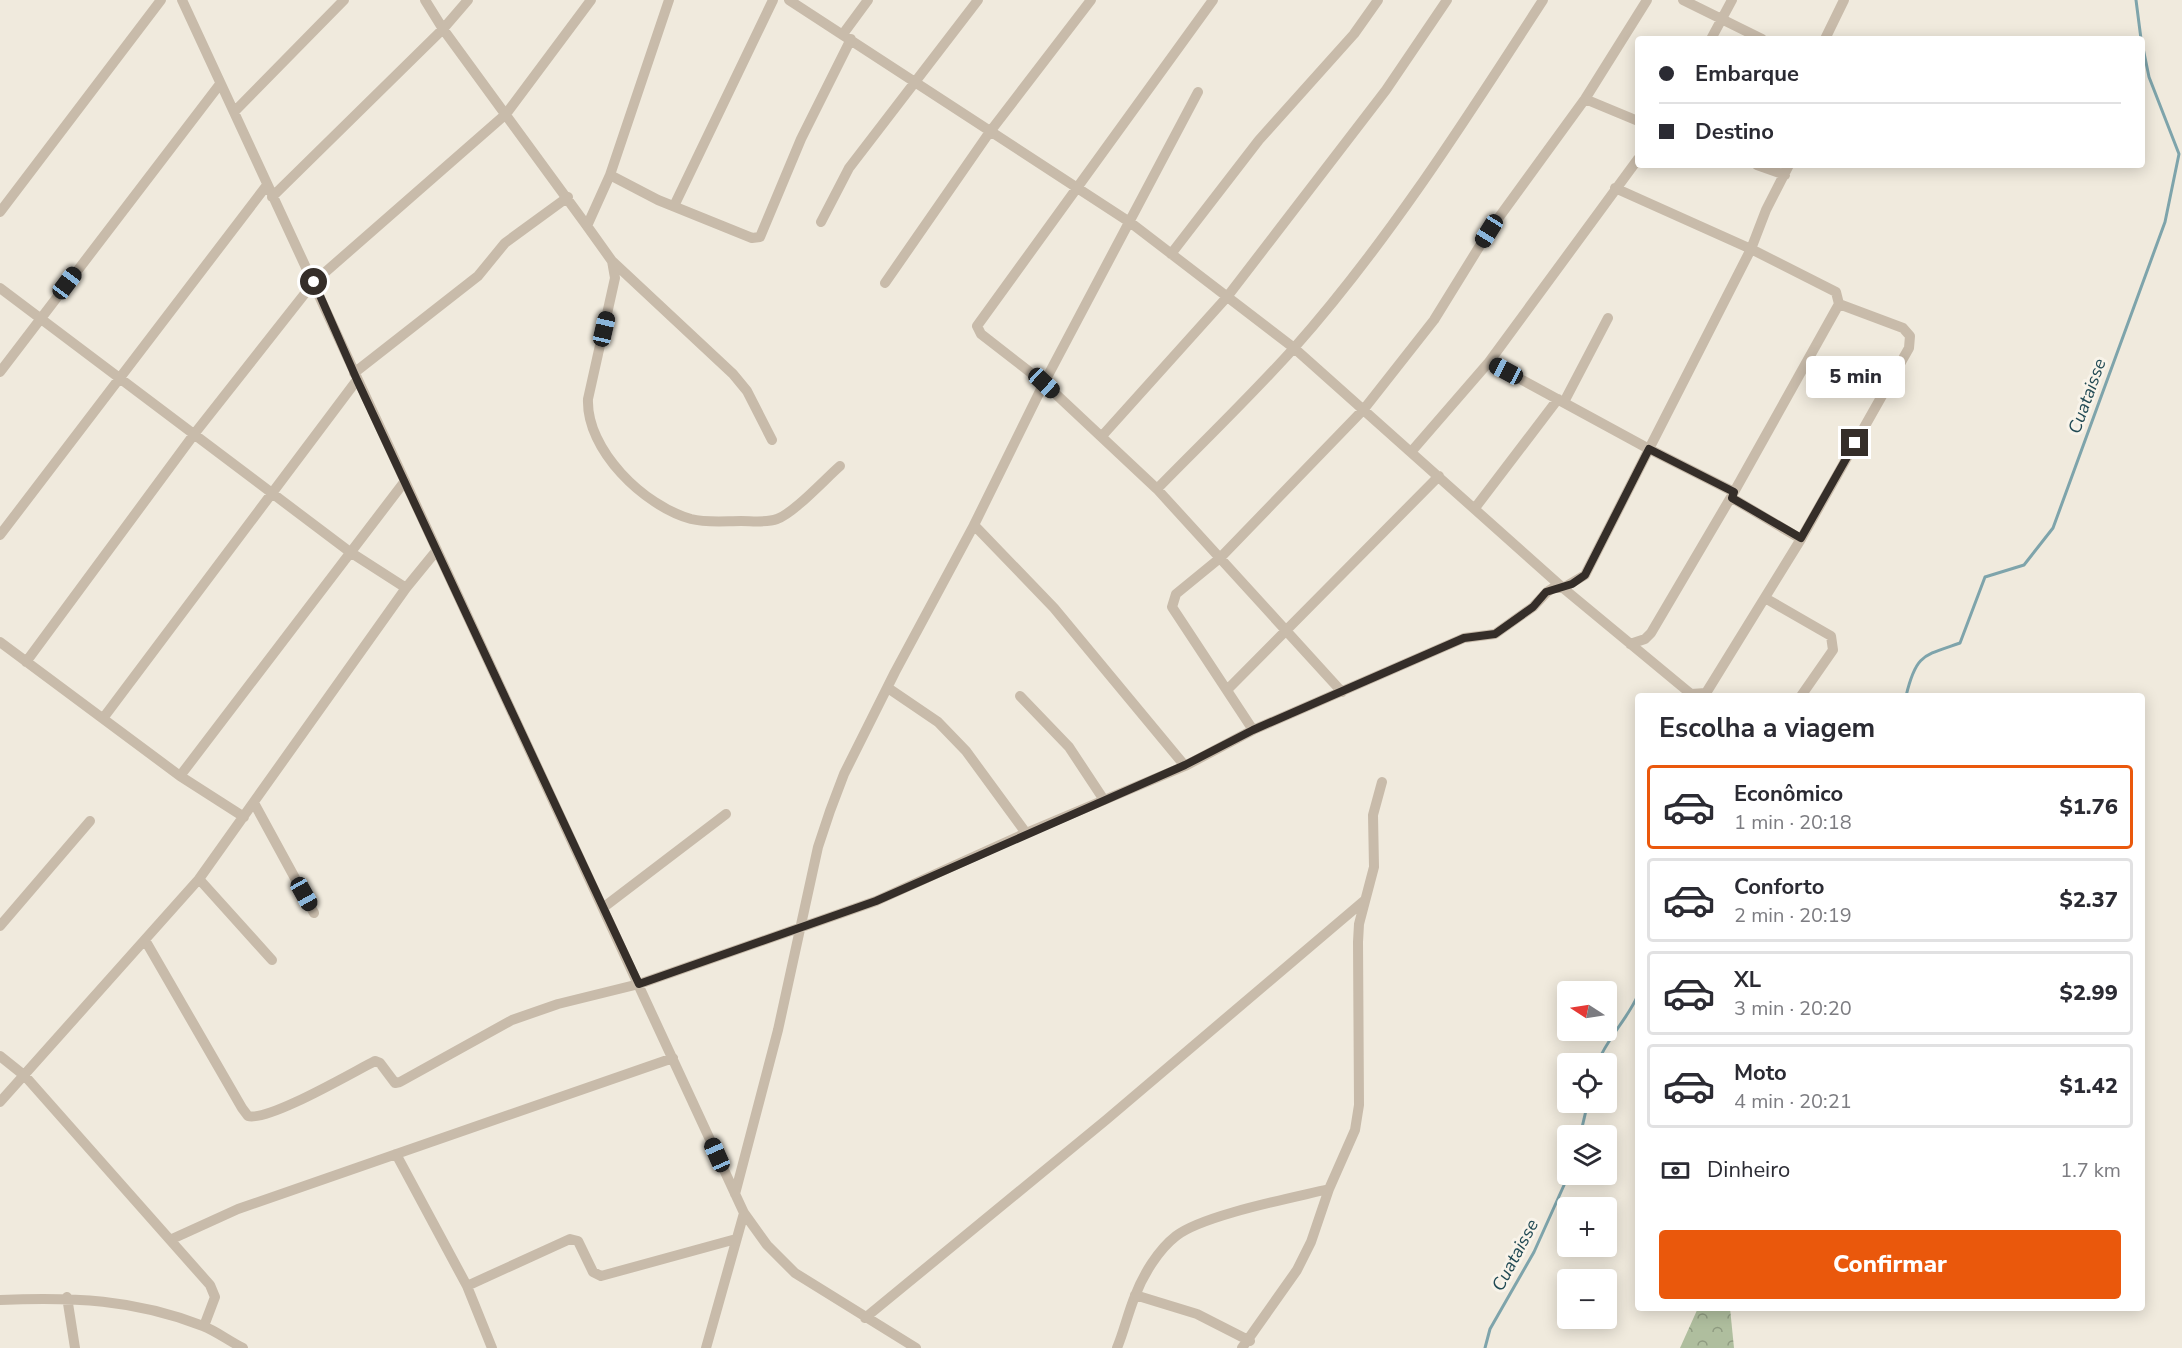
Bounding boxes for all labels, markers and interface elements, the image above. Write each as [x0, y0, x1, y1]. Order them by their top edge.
text: Embarque [1695, 59, 1799, 89]
text: Destino [1695, 117, 1774, 147]
car [1472, 211, 1506, 251]
car [49, 263, 85, 303]
route start [300, 268, 327, 295]
car [591, 309, 617, 349]
car [1486, 355, 1526, 387]
water label: Cuataisse [2062, 355, 2112, 437]
callout: 5 min [1806, 356, 1904, 398]
text: 5 min [1829, 363, 1882, 390]
car [1025, 364, 1063, 402]
route end [1841, 429, 1868, 456]
text: Escolha a viagem [1659, 710, 1875, 747]
text: Econômico [1734, 779, 1843, 809]
icon: car [1662, 780, 1716, 834]
text: $1.76 [2059, 792, 2118, 822]
text: 1 min · 20:18 [1734, 809, 1852, 836]
text: Conforto [1734, 872, 1824, 902]
icon: car [1662, 873, 1716, 927]
car [287, 874, 321, 914]
text: $2.37 [2059, 885, 2118, 915]
text: 2 min · 20:19 [1734, 902, 1852, 929]
text: XL [1734, 965, 1761, 995]
icon: car [1662, 966, 1716, 1020]
text: $2.99 [2059, 978, 2118, 1008]
north arrow [1557, 981, 1617, 1041]
map controls [1557, 981, 1617, 1329]
text: 3 min · 20:20 [1734, 995, 1852, 1022]
button: locate [1557, 1053, 1617, 1113]
text: Moto [1734, 1058, 1787, 1088]
icon: car [1662, 1059, 1716, 1113]
text: $1.42 [2059, 1071, 2118, 1101]
text: 4 min · 20:21 [1734, 1088, 1852, 1115]
button: layers [1557, 1125, 1617, 1185]
car [701, 1135, 733, 1175]
icon: cash [1659, 1154, 1692, 1187]
text: Dinheiro [1707, 1155, 1790, 1185]
text: 1.7 km [2060, 1157, 2121, 1184]
button: + [1557, 1197, 1617, 1257]
water label: Cuataisse [1486, 1214, 1544, 1295]
button: Confirmar [1659, 1230, 2121, 1299]
button: − [1557, 1269, 1617, 1329]

